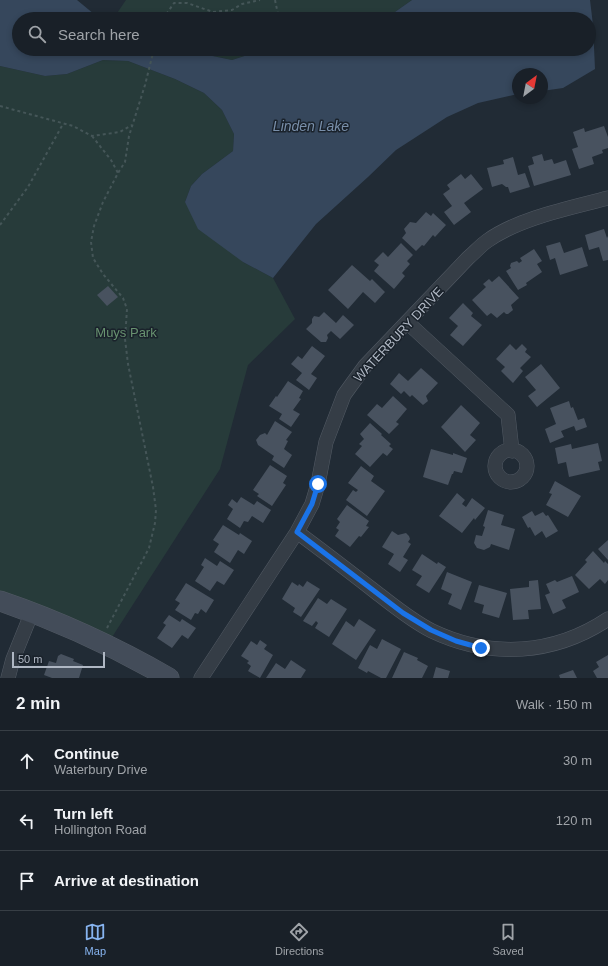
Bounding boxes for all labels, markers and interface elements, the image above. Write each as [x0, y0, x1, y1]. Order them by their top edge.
search box [12, 12, 596, 56]
icon: search [26, 23, 48, 45]
text: Search here [58, 26, 140, 43]
north arrow [512, 68, 548, 104]
water label: Linden Lake [273, 118, 349, 134]
street label: WATERBURY DRIVE [350, 283, 447, 385]
park label: Muys Park [95, 325, 157, 340]
route start [309, 475, 327, 493]
route end [472, 639, 490, 657]
scale bar [12, 650, 105, 669]
text: 50 m [18, 653, 42, 665]
text: 2 min [16, 694, 60, 713]
text: Walk · 150 m [516, 697, 592, 712]
text: Continue [54, 745, 119, 762]
icon: ahead [16, 750, 38, 772]
text: 30 m [563, 753, 592, 768]
text: Waterbury Drive [54, 762, 147, 777]
text: Turn left [54, 805, 113, 822]
icon: left [16, 810, 38, 832]
text: 120 m [556, 813, 592, 828]
text: Hollington Road [54, 822, 147, 837]
icon: arrive [16, 870, 38, 892]
text: Arrive at destination [54, 872, 199, 889]
tab: Map [84, 921, 106, 957]
tab: Directions [275, 921, 324, 957]
tab: Saved [492, 921, 524, 957]

